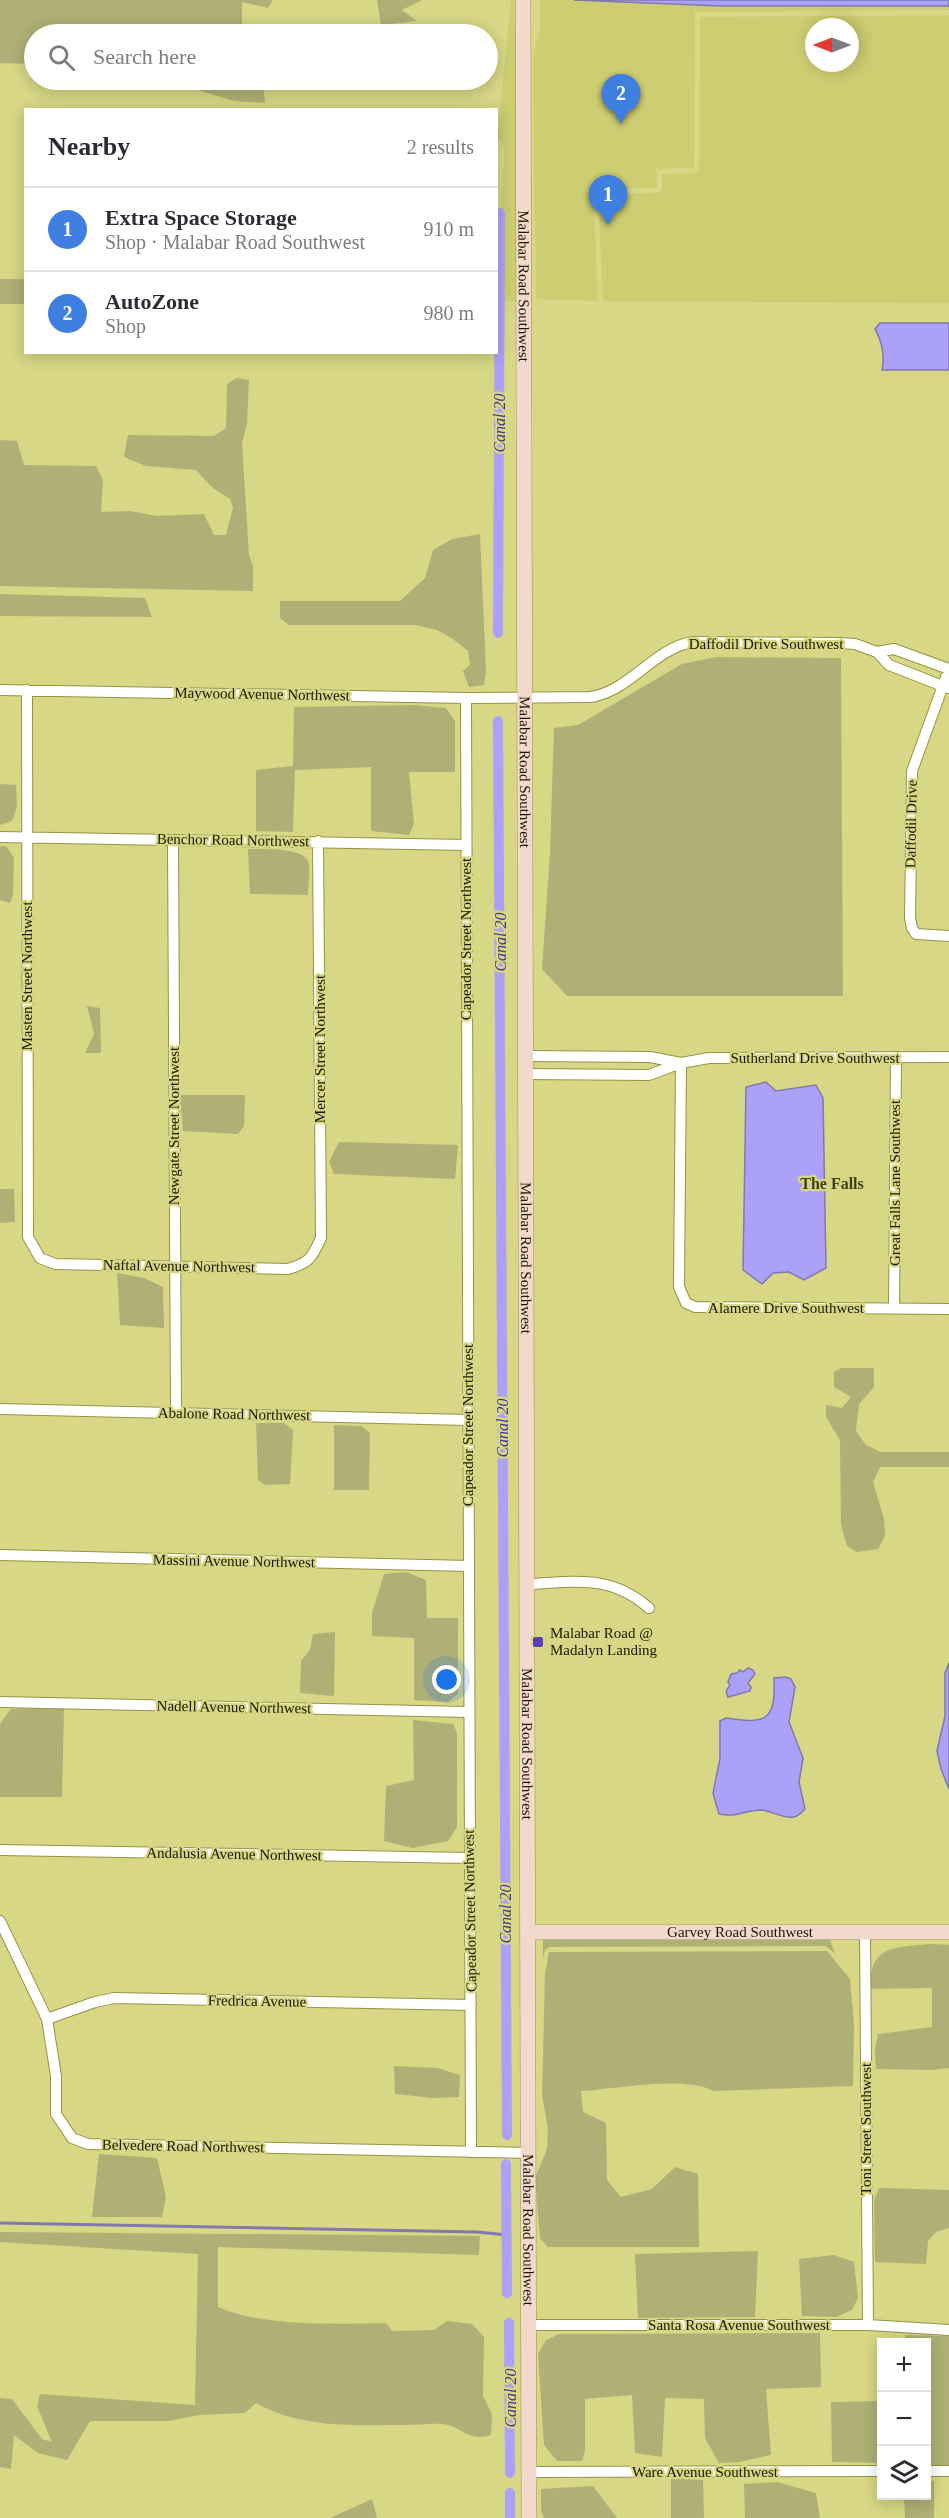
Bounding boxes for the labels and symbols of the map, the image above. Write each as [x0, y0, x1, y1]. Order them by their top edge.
north arrow [805, 18, 859, 72]
pin: 2 [602, 74, 640, 124]
pin: 1 [588, 176, 628, 225]
street label: Malabar Road Southwest [516, 210, 532, 363]
water label: Canal 20 [491, 393, 508, 453]
street label: Daffodil Drive Southwest [689, 636, 844, 652]
street label: Maywood Avenue Northwest [174, 684, 351, 704]
street label: Malabar Road Southwest [517, 696, 533, 849]
street label: Daffodil Drive [902, 779, 920, 868]
street label: Benchor Road Northwest [157, 831, 310, 849]
street label: Capeador Street Northwest [458, 857, 474, 1020]
street label: Masten Street Northwest [19, 901, 35, 1051]
water label: Canal 20 [492, 912, 509, 972]
street label: Mercer Street Northwest [312, 974, 328, 1123]
street label: Newgate Street Northwest [166, 1046, 182, 1205]
street label: Sutherland Drive Southwest [730, 1050, 900, 1066]
street label: Great Falls Lane Southwest [887, 1099, 903, 1266]
district label: The Falls [800, 1175, 864, 1192]
street label: Malabar Road Southwest [518, 1182, 534, 1335]
street label: Naftal Avenue Northwest [103, 1257, 256, 1275]
street label: Alamere Drive Southwest [708, 1300, 865, 1316]
street label: Capeador Street Northwest [460, 1343, 476, 1506]
water label: Canal 20 [494, 1398, 511, 1458]
street label: Abalone Road Northwest [158, 1405, 311, 1423]
street label: Massini Avenue Northwest [153, 1552, 316, 1570]
place label: Malabar Road @ Madalyn Landing [550, 1625, 658, 1658]
marker: Malabar Road @ Madalyn Landing [531, 1635, 545, 1649]
your location [432, 1665, 461, 1694]
street label: Malabar Road Southwest [519, 1668, 535, 1821]
street label: Nadell Avenue Northwest [157, 1698, 312, 1716]
street label: Capeador Street Northwest [461, 1829, 479, 1992]
street label: Andalusia Avenue Northwest [146, 1844, 323, 1864]
water label: Canal 20 [497, 1884, 514, 1944]
street label: Garvey Road Southwest [667, 1924, 814, 1940]
street label: Fredrica Avenue [208, 1992, 307, 2010]
street label: Toni Street Southwest [858, 2062, 874, 2195]
street label: Belvedere Road Northwest [102, 2137, 265, 2155]
street label: Malabar Road Southwest [520, 2154, 536, 2307]
street label: Santa Rosa Avenue Southwest [648, 2317, 831, 2333]
water label: Canal 20 [502, 2368, 519, 2428]
street label: Ware Avenue Southwest [632, 2464, 779, 2480]

